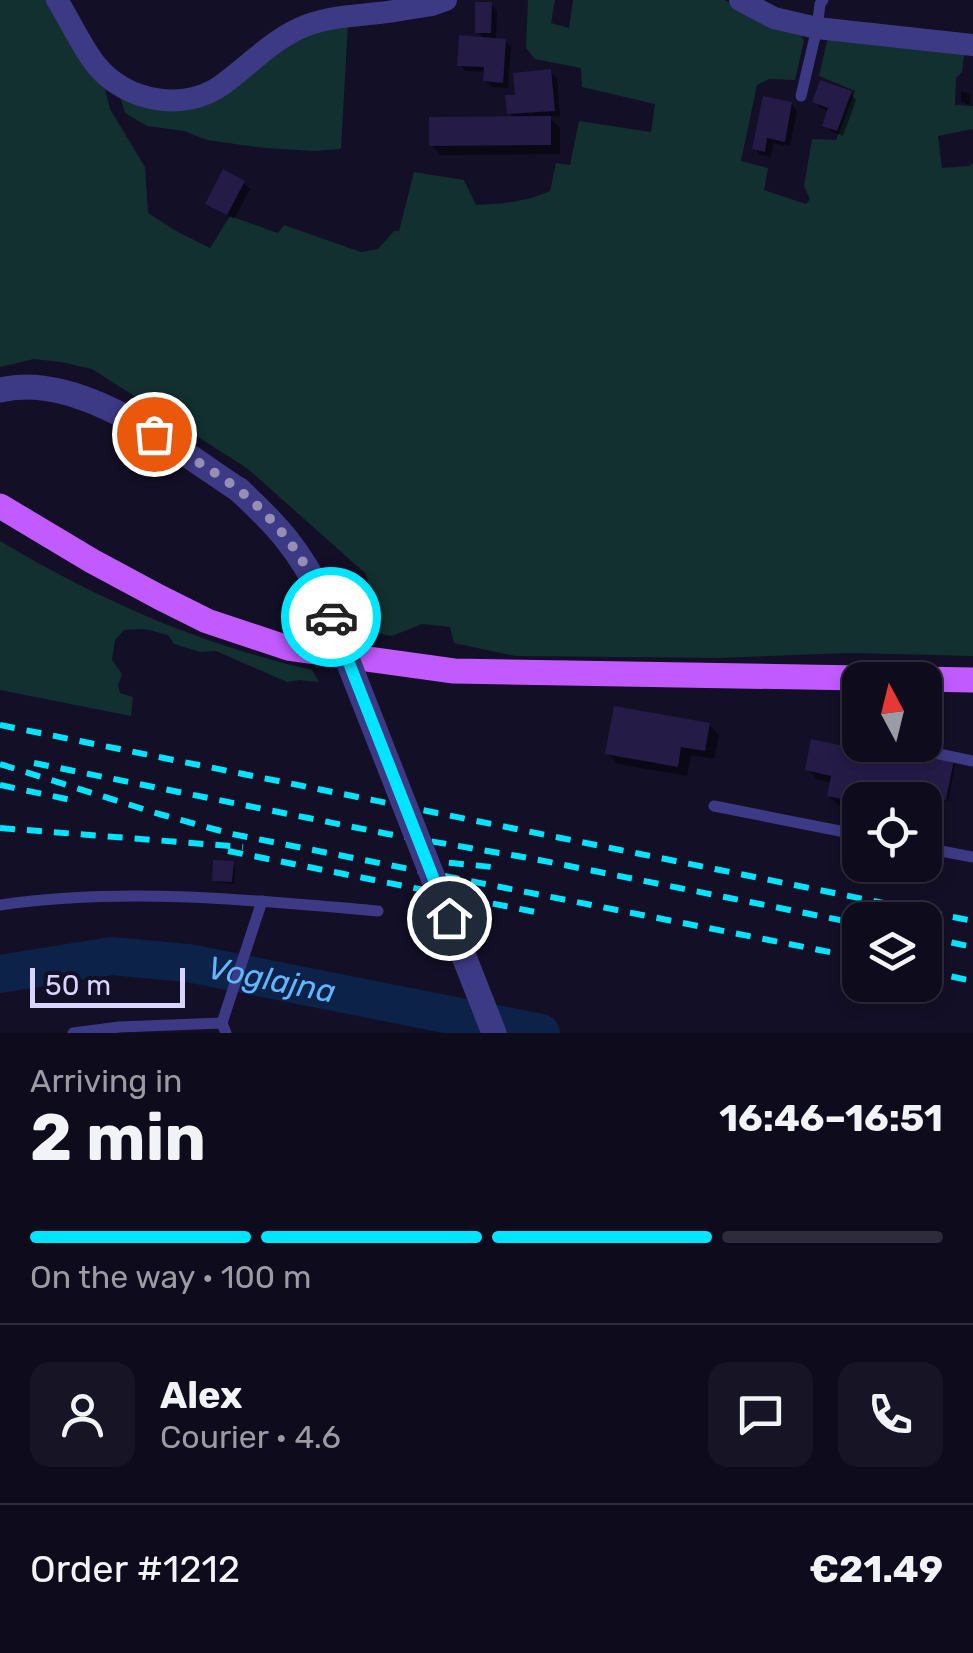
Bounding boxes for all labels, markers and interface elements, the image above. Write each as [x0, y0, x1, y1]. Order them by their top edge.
pin [112, 392, 197, 477]
icon: bag [127, 407, 182, 462]
courier [281, 567, 381, 667]
icon: car [304, 590, 359, 645]
north arrow [842, 662, 942, 762]
map controls [842, 662, 942, 1002]
button: locate [842, 782, 942, 882]
pin [407, 876, 492, 961]
icon: home [422, 891, 477, 946]
button: layers [842, 902, 942, 1002]
water label: Voglajna [204, 948, 339, 1011]
scale bar [30, 963, 185, 1008]
text: 50 m [45, 969, 111, 1002]
text: Arriving in [30, 1062, 182, 1100]
text: 16:46–16:51 [719, 1095, 943, 1141]
text: 2 min [30, 1099, 206, 1176]
text: On the way · 100 m [30, 1258, 311, 1296]
button: person [30, 1362, 135, 1467]
button: chat [708, 1362, 813, 1467]
button: phone [838, 1362, 943, 1467]
text: Alex [160, 1372, 242, 1418]
text: Courier · 4.6 [160, 1418, 341, 1456]
text: Order #1212 [30, 1546, 240, 1592]
text: €21.49 [809, 1546, 943, 1592]

